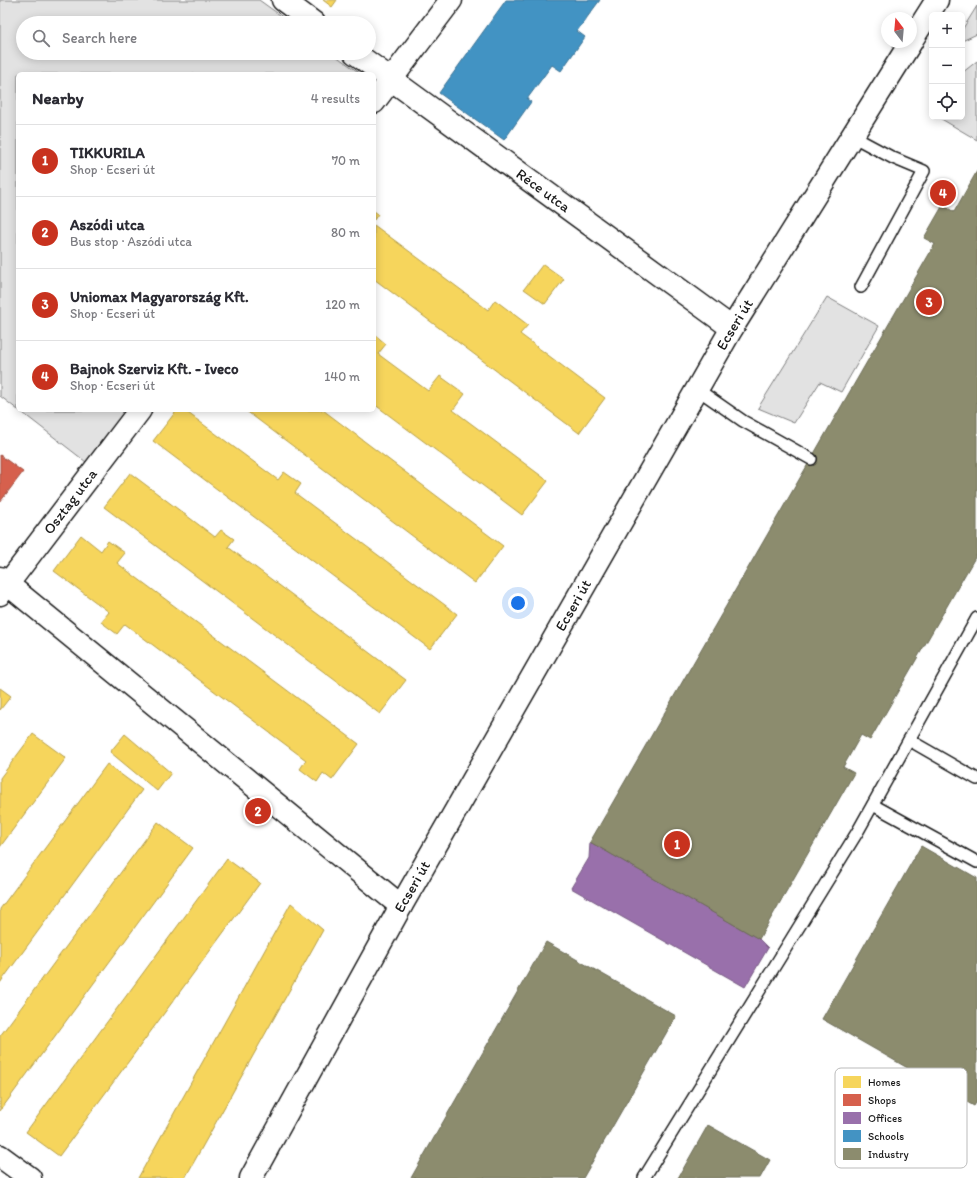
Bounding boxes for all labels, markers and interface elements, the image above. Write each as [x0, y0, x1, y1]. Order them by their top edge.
north arrow [881, 12, 917, 48]
map controls [929, 12, 965, 120]
button: + [929, 12, 965, 48]
search box [16, 16, 376, 60]
icon: search [30, 27, 52, 49]
text: Search here [62, 29, 137, 47]
button: − [929, 48, 965, 84]
button: locate [929, 84, 965, 120]
text: Nearby [32, 88, 84, 108]
text: 4 results [311, 91, 360, 106]
text: TIKKURILA [70, 144, 145, 162]
text: 1 [42, 153, 48, 168]
text: 70 m [332, 153, 360, 168]
text: Shop · Ecseri út [70, 162, 155, 177]
street label: Réce utca [513, 165, 574, 216]
pin: 4 [930, 178, 956, 208]
text: Aszódi utca [70, 216, 145, 234]
text: 2 [42, 225, 48, 240]
text: 80 m [331, 225, 360, 240]
text: Bus stop · Aszódi utca [70, 234, 192, 249]
pin: 3 [916, 287, 942, 317]
text: Uniomax Magyarország Kft. [70, 288, 249, 306]
street label: Ecseri út [712, 295, 757, 353]
text: 3 [41, 297, 49, 312]
text: 120 m [325, 297, 360, 312]
text: Shop · Ecseri út [70, 306, 155, 321]
text: Bajnok Szerviz Kft. - Iveco [70, 360, 239, 378]
text: 4 [41, 369, 49, 384]
text: 140 m [324, 369, 360, 384]
text: Shop · Ecseri út [70, 378, 155, 393]
street label: Osztag utca [40, 465, 101, 538]
street label: Ecseri út [551, 576, 595, 634]
your location [508, 593, 528, 613]
pin: 2 [245, 796, 271, 826]
pin: 1 [664, 829, 690, 859]
street label: Ecseri út [390, 857, 434, 915]
legend [835, 1068, 967, 1168]
text: Homes [868, 1076, 901, 1089]
text: Shops [868, 1094, 896, 1107]
text: Offices [868, 1112, 902, 1125]
text: Schools [868, 1130, 904, 1143]
text: Industry [868, 1148, 910, 1161]

